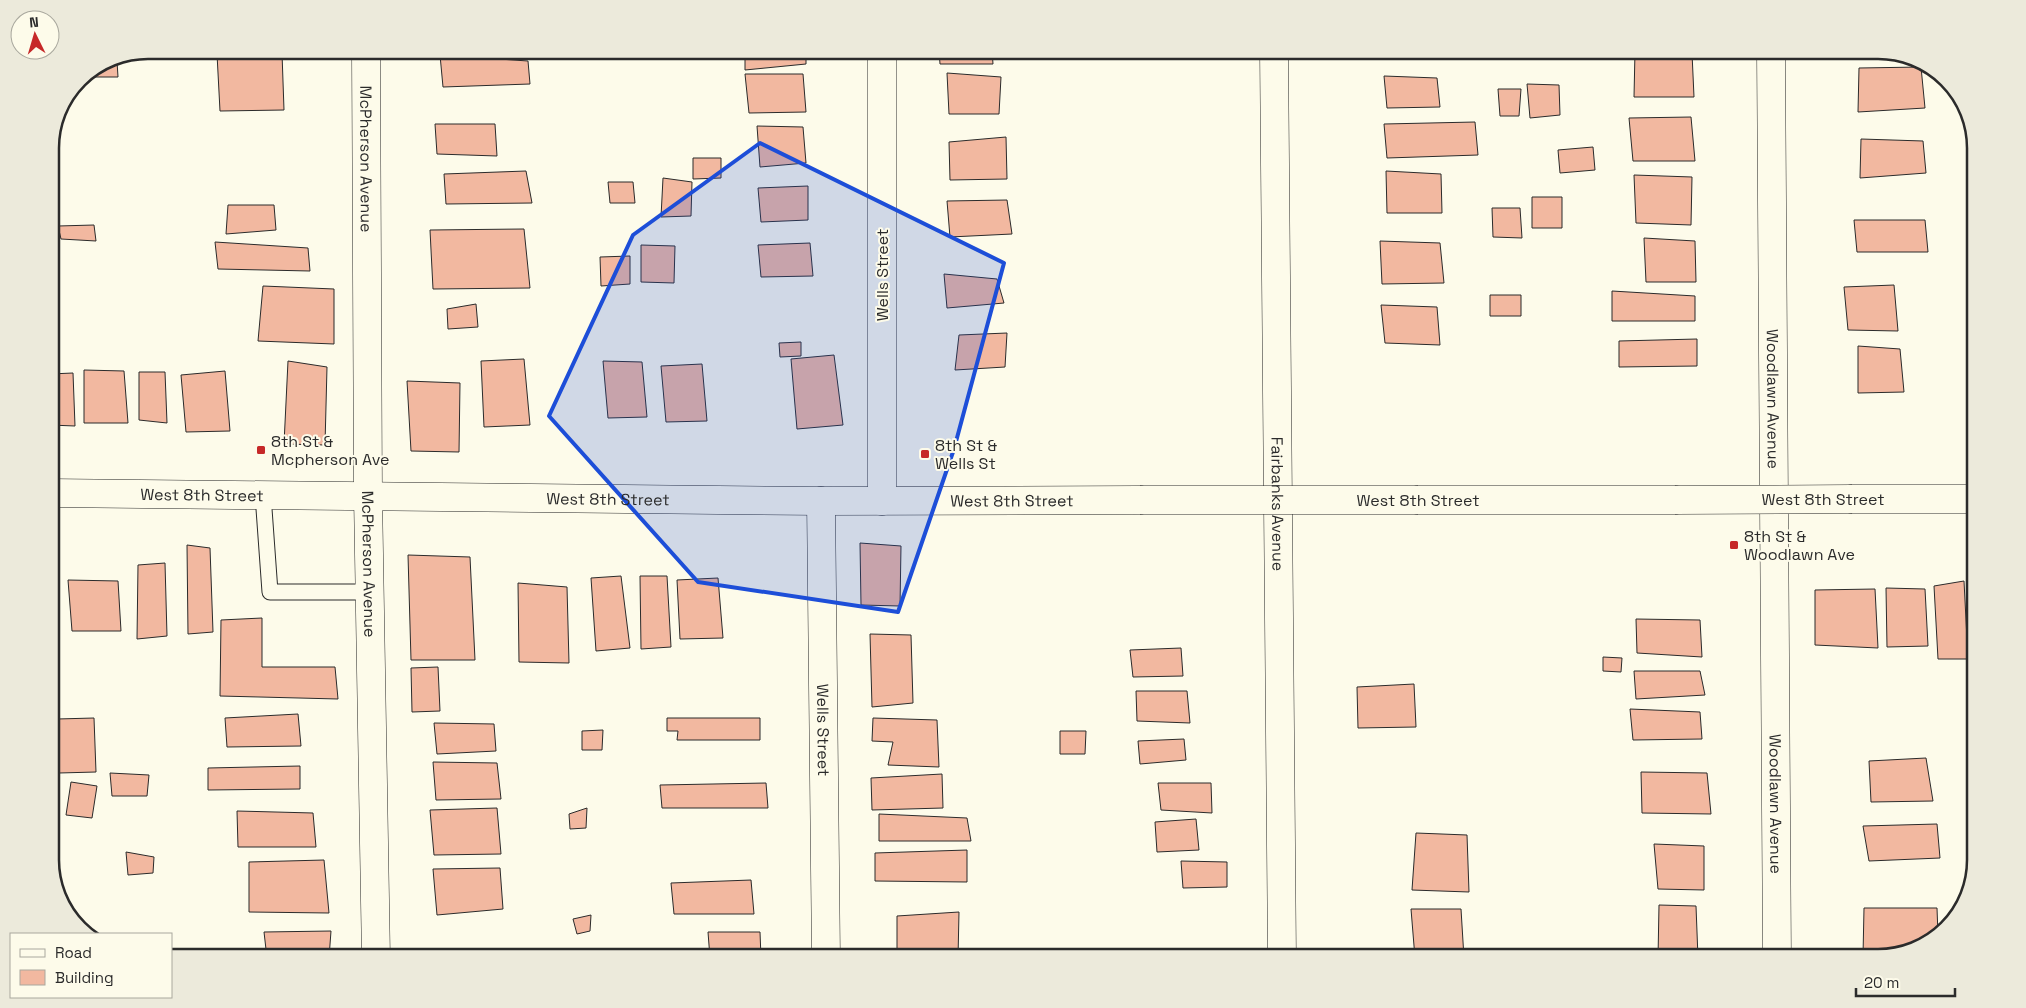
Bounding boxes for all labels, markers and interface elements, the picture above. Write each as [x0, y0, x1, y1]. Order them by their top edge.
north arrow [10, 10, 60, 60]
text: N [28, 13, 39, 31]
street label: McPherson Avenue [355, 86, 377, 232]
street label: Wells Street [872, 229, 893, 321]
street label: Woodlawn Avenue [1762, 329, 1784, 469]
place label: 8th St & Mcpherson Ave [271, 431, 389, 470]
place label: 8th St & Wells St [935, 435, 998, 474]
street label: Fairbanks Avenue [1266, 437, 1289, 571]
marker: 8th St & Mcpherson Ave [255, 444, 267, 456]
marker: 8th St & Wells St [919, 448, 931, 460]
street label: West 8th Street [140, 484, 264, 506]
street label: West 8th Street [546, 488, 670, 510]
street label: West 8th Street [1761, 489, 1885, 510]
street label: McPherson Avenue [357, 490, 380, 638]
street label: West 8th Street [950, 490, 1074, 512]
street label: West 8th Street [1356, 490, 1480, 511]
place label: 8th St & Woodlawn Ave [1744, 526, 1855, 565]
marker: 8th St & Woodlawn Ave [1728, 539, 1740, 551]
street label: Wells Street [812, 684, 834, 776]
street label: Woodlawn Avenue [1765, 734, 1786, 874]
legend [10, 933, 172, 998]
text: Road [55, 943, 92, 962]
scale bar [1856, 966, 1955, 998]
text: Building [55, 968, 114, 987]
text: 20 m [1864, 973, 1899, 992]

